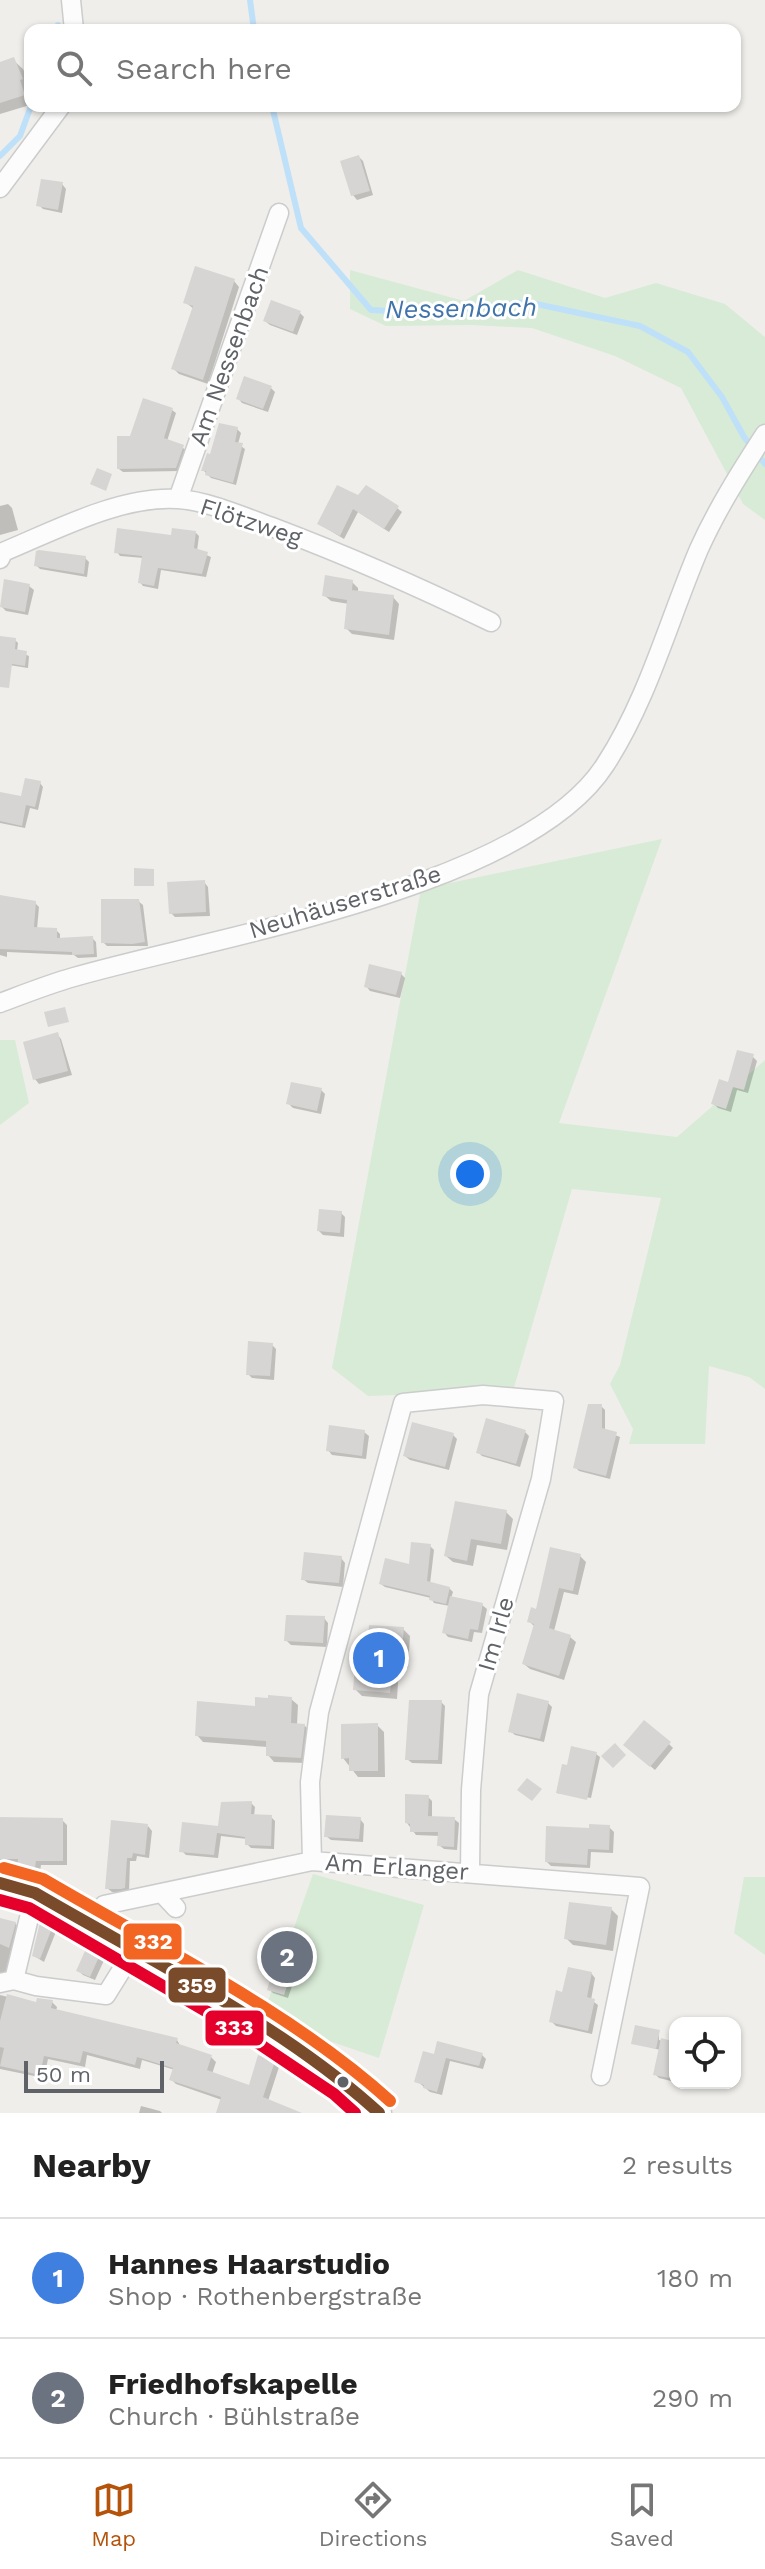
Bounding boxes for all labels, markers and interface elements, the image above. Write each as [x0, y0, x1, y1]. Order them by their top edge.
search box [24, 24, 741, 112]
icon: search [52, 46, 96, 90]
text: Search here [116, 51, 292, 86]
street label: Am Nessenbach [184, 262, 274, 450]
water label: Nessenbach [385, 292, 537, 324]
street label: Flötzweg [197, 492, 306, 552]
street label: Neuhäuserstraße [246, 859, 444, 945]
your location [450, 1154, 490, 1194]
street label: Im Irle [472, 1594, 520, 1674]
pin: 1 [353, 1628, 405, 1688]
street label: Am Erlanger [324, 1848, 470, 1886]
line badge: 332 [122, 1922, 183, 1961]
pin: 2 [261, 1927, 313, 1987]
text: 332 [133, 1929, 173, 1954]
line badge: 359 [167, 1966, 227, 2004]
text: 359 [177, 1973, 217, 1998]
line badge: 333 [204, 2009, 265, 2047]
text: 333 [214, 2015, 254, 2040]
map controls [669, 2017, 741, 2089]
button: locate [669, 2017, 741, 2089]
scale bar [24, 2057, 164, 2093]
text: 50 m [36, 2062, 91, 2087]
unlabelled marker [335, 2074, 351, 2090]
text: Nearby [32, 2145, 151, 2185]
text: 2 results [622, 2150, 733, 2180]
text: Hannes Haarstudio [108, 2246, 390, 2281]
text: 1 [52, 2263, 64, 2293]
text: 180 m [657, 2263, 733, 2293]
text: Shop · Rothenbergstraße [108, 2281, 422, 2311]
text: Friedhofskapelle [108, 2366, 358, 2401]
text: 2 [50, 2383, 66, 2413]
text: 290 m [652, 2383, 733, 2413]
text: Church · Bühlstraße [108, 2401, 360, 2431]
tab: Map [91, 2478, 136, 2551]
tab: Directions [319, 2478, 427, 2551]
tab: Saved [610, 2478, 674, 2551]

